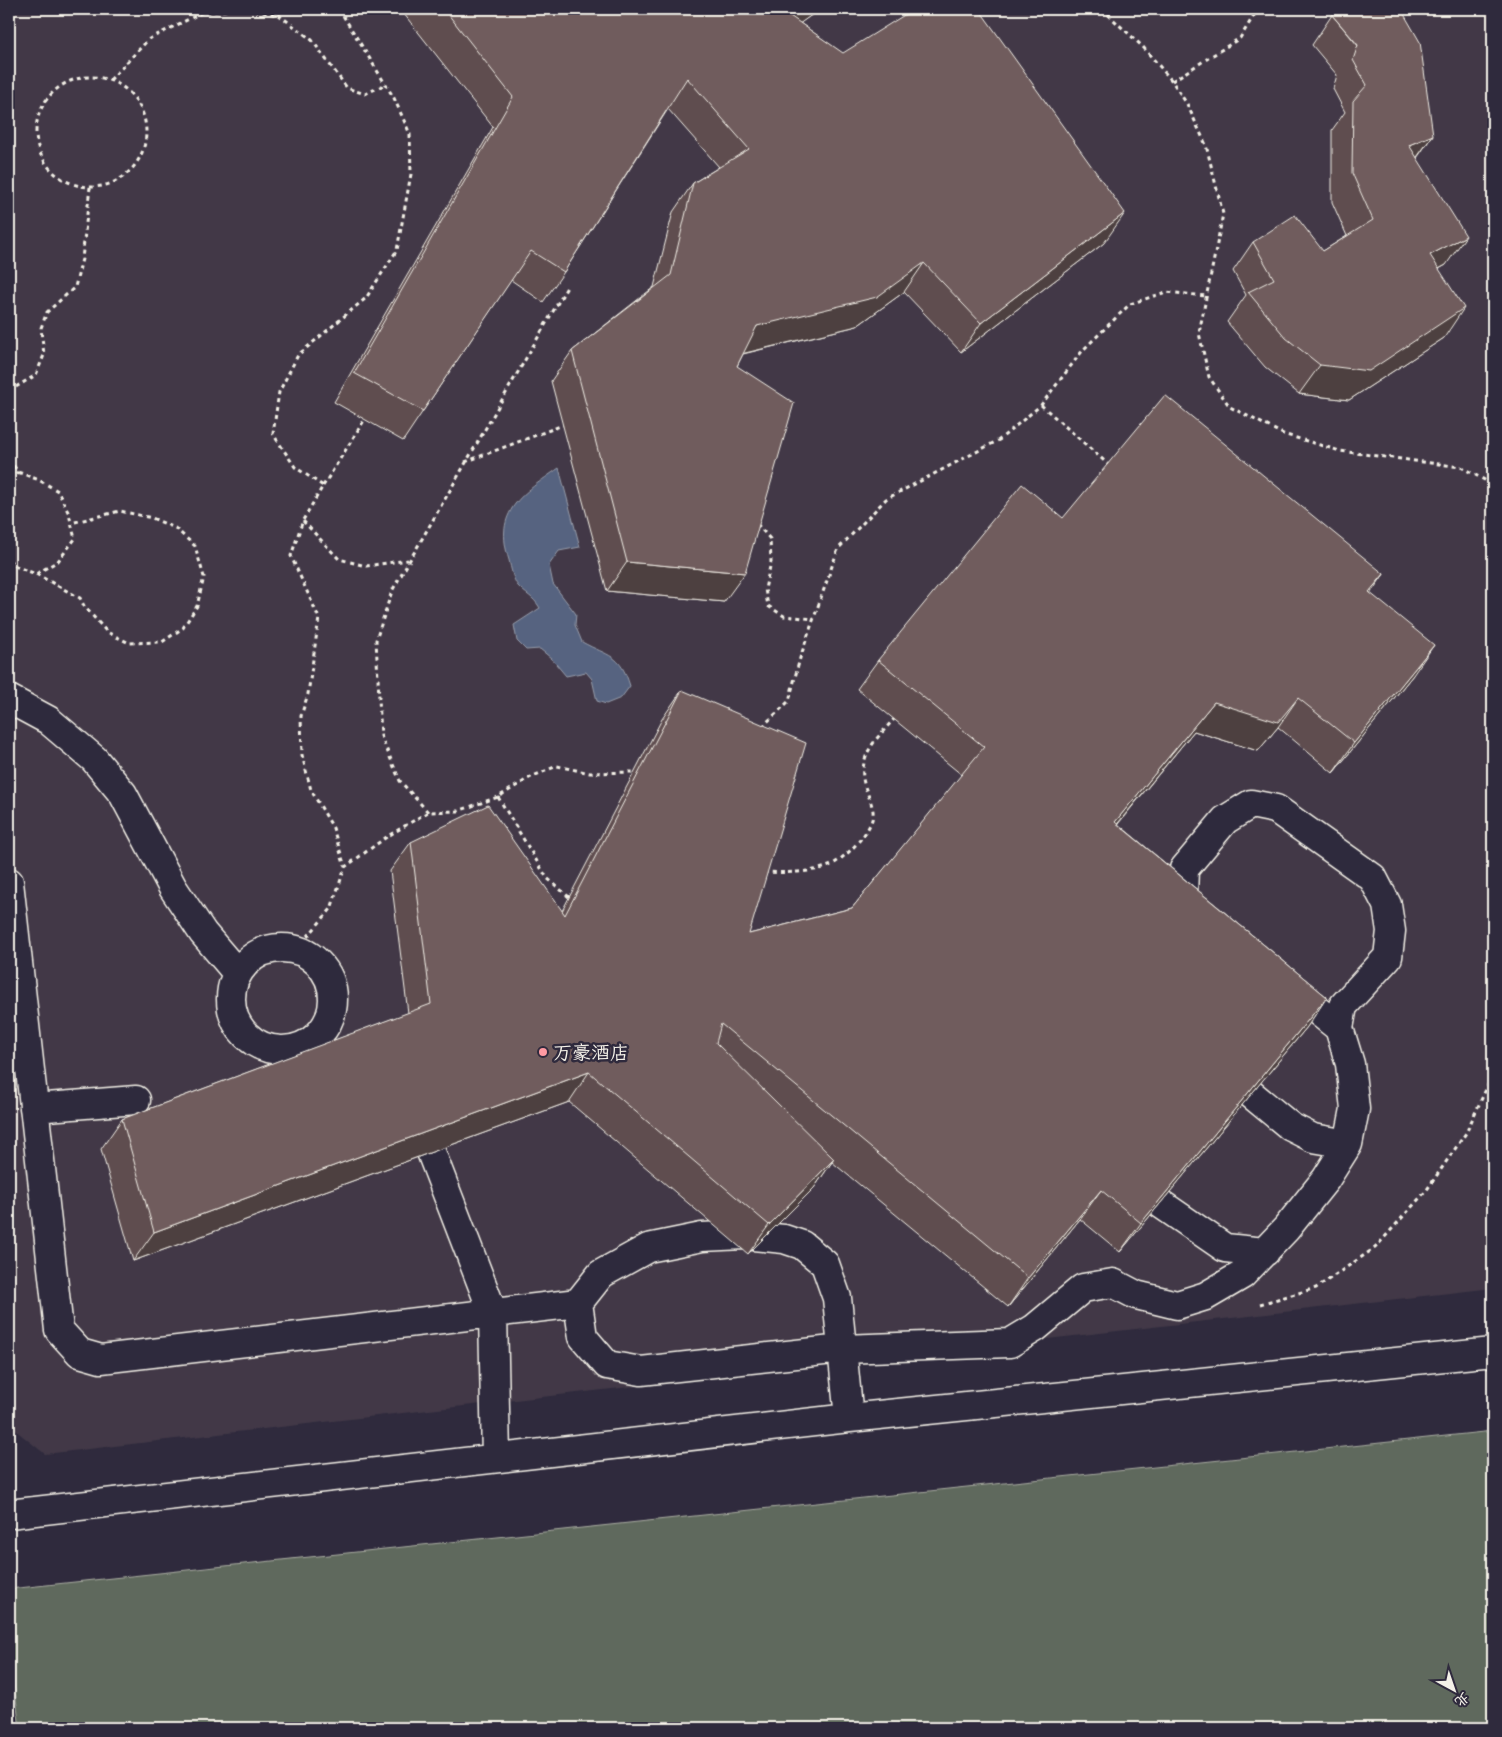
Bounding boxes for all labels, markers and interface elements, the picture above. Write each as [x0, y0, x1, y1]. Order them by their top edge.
place label: 万豪酒店 [553, 1039, 629, 1065]
marker: 万豪酒店 [537, 1046, 549, 1058]
north arrow [1430, 1664, 1480, 1714]
text: 北 [1451, 1689, 1474, 1712]

